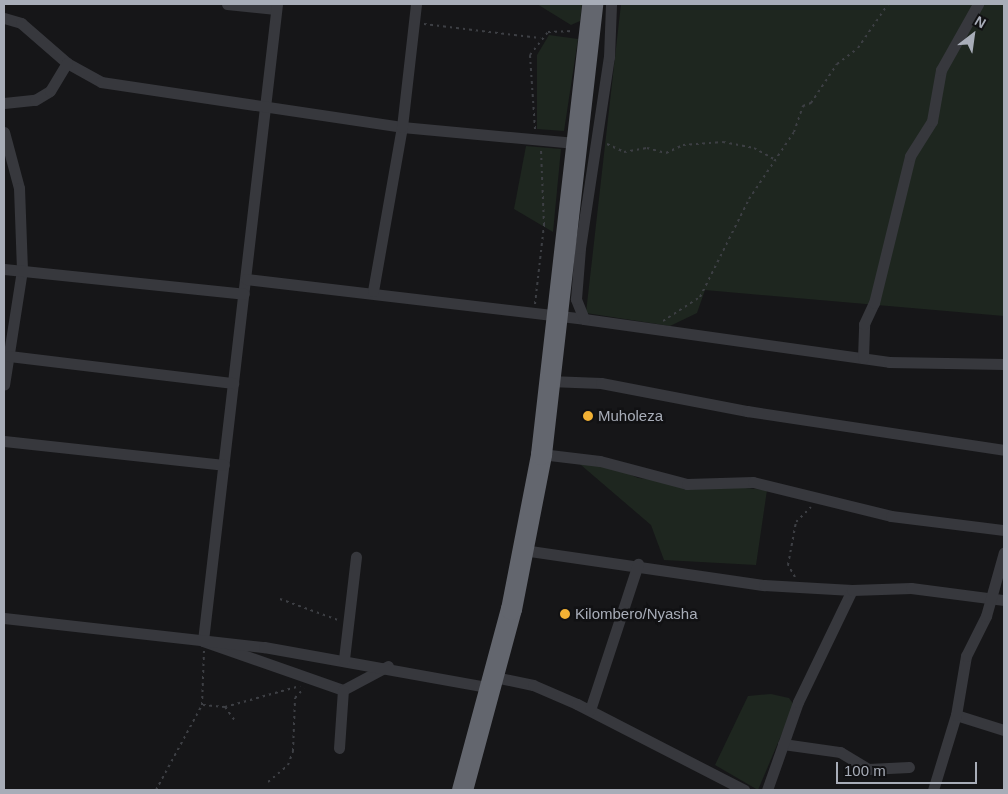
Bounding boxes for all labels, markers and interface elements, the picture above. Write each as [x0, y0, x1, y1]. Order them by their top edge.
north arrow [948, 10, 998, 60]
text: N [972, 13, 989, 31]
place label: Muholeza [598, 407, 663, 425]
marker: Muholeza [582, 410, 594, 422]
place label: Kilombero/Nyasha [575, 605, 698, 623]
marker: Kilombero/Nyasha [559, 608, 571, 620]
scale bar [838, 752, 979, 784]
text: 100 m [844, 762, 886, 779]

